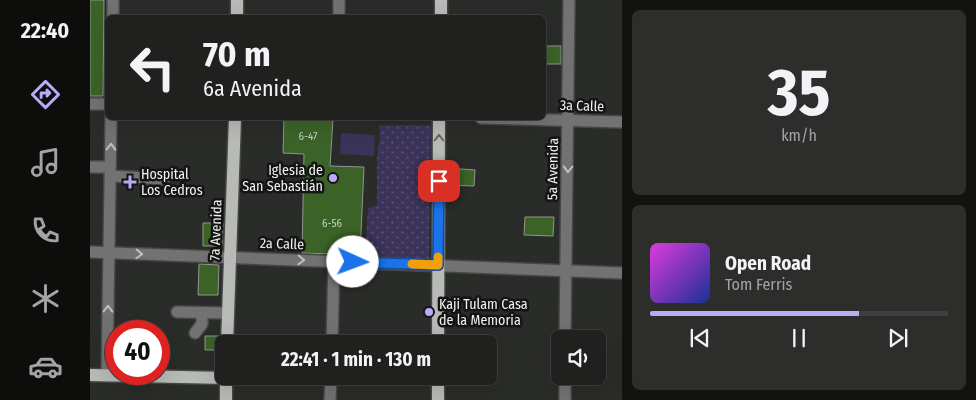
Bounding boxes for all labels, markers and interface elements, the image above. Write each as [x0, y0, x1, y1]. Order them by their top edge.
text: 22:40 [21, 17, 69, 44]
text: 70 m [203, 33, 271, 75]
icon: left [120, 35, 185, 100]
text: 35 [768, 54, 830, 132]
text: 6a Avenida [203, 75, 302, 102]
icon: directions [28, 77, 63, 112]
street label: 3a Calle [560, 97, 605, 115]
text: km/h [781, 126, 817, 145]
house number: 6-47 [299, 130, 318, 143]
one-way arrow [434, 133, 444, 141]
street label: 5a Avenida [544, 138, 562, 200]
one-way arrow [105, 143, 116, 151]
icon: music [28, 145, 63, 180]
pin [418, 160, 460, 202]
place label: Iglesia de San Sebastián [242, 162, 323, 195]
one-way arrow [563, 165, 573, 173]
place label: Hospital Los Cedros [141, 166, 203, 199]
icon: arrive [425, 167, 453, 195]
marker: Iglesia de San Sebastián [327, 172, 339, 184]
marker: Hospital Los Cedros [123, 175, 137, 189]
street label: 7a Avenida [206, 199, 226, 261]
icon: phone [28, 213, 63, 248]
house number: 6-56 [322, 217, 342, 230]
street label: 2a Calle [260, 235, 304, 253]
position arrow [326, 235, 378, 287]
one-way arrow [135, 249, 143, 259]
text: Open Road [725, 252, 811, 275]
one-way arrow [298, 255, 305, 265]
text: Tom Ferris [725, 275, 792, 294]
icon: climate [28, 281, 63, 316]
place label: Kaji Tulam Casa de la Memoria [439, 296, 528, 329]
one-way arrow [103, 305, 114, 313]
marker: Kaji Tulam Casa de la Memoria [423, 306, 435, 318]
speed limit sign: 40 [105, 320, 170, 385]
icon: previous [686, 324, 714, 352]
icon: pause [785, 324, 813, 352]
icon: next [884, 324, 912, 352]
map controls [551, 330, 606, 385]
button: sound [551, 330, 606, 385]
text: 22:41 · 1 min · 130 m [281, 348, 431, 371]
icon: car [28, 349, 63, 384]

